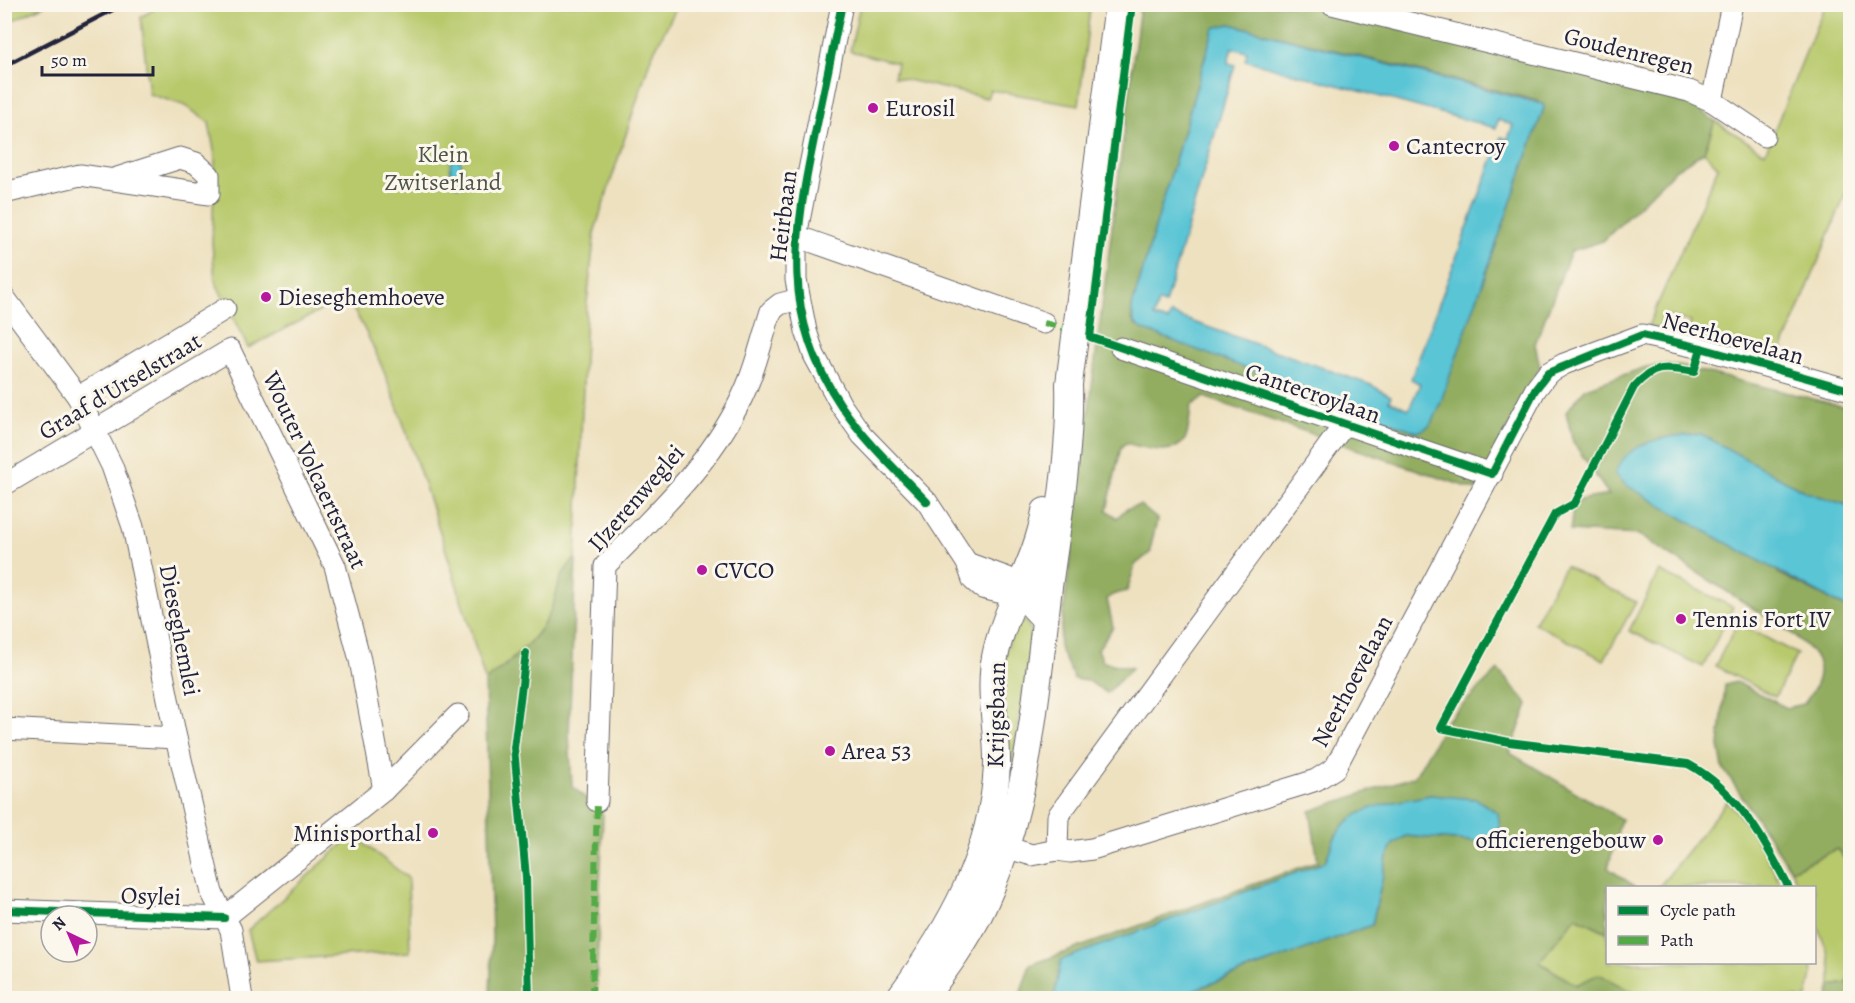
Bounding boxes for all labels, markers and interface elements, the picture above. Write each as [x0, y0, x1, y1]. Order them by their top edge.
street label: Goudenregen [1561, 19, 1697, 83]
scale bar [42, 39, 153, 77]
text: 50 m [51, 48, 87, 72]
place label: Eurosil [885, 92, 955, 124]
marker: Eurosil [866, 101, 880, 115]
place label: Cantecroy [1406, 130, 1506, 162]
park label: Klein Zwitserland [384, 138, 502, 198]
marker: Cantecroy [1387, 139, 1401, 153]
street label: Heirbaan [762, 168, 804, 264]
place label: Dieseghemhoeve [278, 281, 445, 313]
marker: Dieseghemhoeve [259, 290, 273, 304]
street label: Neerhoevelaan [1659, 304, 1807, 372]
street label: Graaf d'Urselstraat [33, 325, 207, 447]
street label: Cantecroylaan [1241, 355, 1385, 431]
street label: Wouter Volcaertstraat [255, 365, 375, 574]
street label: IJzerenweglei [580, 437, 692, 559]
place label: CVCO [714, 554, 774, 586]
street label: Dieseghemlei [152, 561, 208, 699]
marker: CVCO [695, 563, 709, 577]
place label: Tennis Fort IV [1693, 603, 1832, 635]
street label: Neerhoevelaan [1304, 609, 1400, 753]
marker: Tennis Fort IV [1674, 612, 1688, 626]
street label: Krijgsbaan [979, 662, 1013, 768]
place label: Area 53 [841, 735, 911, 767]
marker: Area 53 [823, 744, 837, 758]
place label: Minisporthal [293, 817, 421, 849]
place label: officierengebouw [1475, 824, 1646, 856]
marker: Minisporthal [426, 826, 440, 840]
marker: officierengebouw [1651, 833, 1665, 847]
street label: Osylei [120, 879, 182, 913]
legend [1606, 886, 1816, 964]
text: Cycle path [1660, 898, 1736, 922]
north arrow [39, 904, 99, 964]
text: N [47, 912, 71, 936]
text: Path [1660, 928, 1694, 952]

